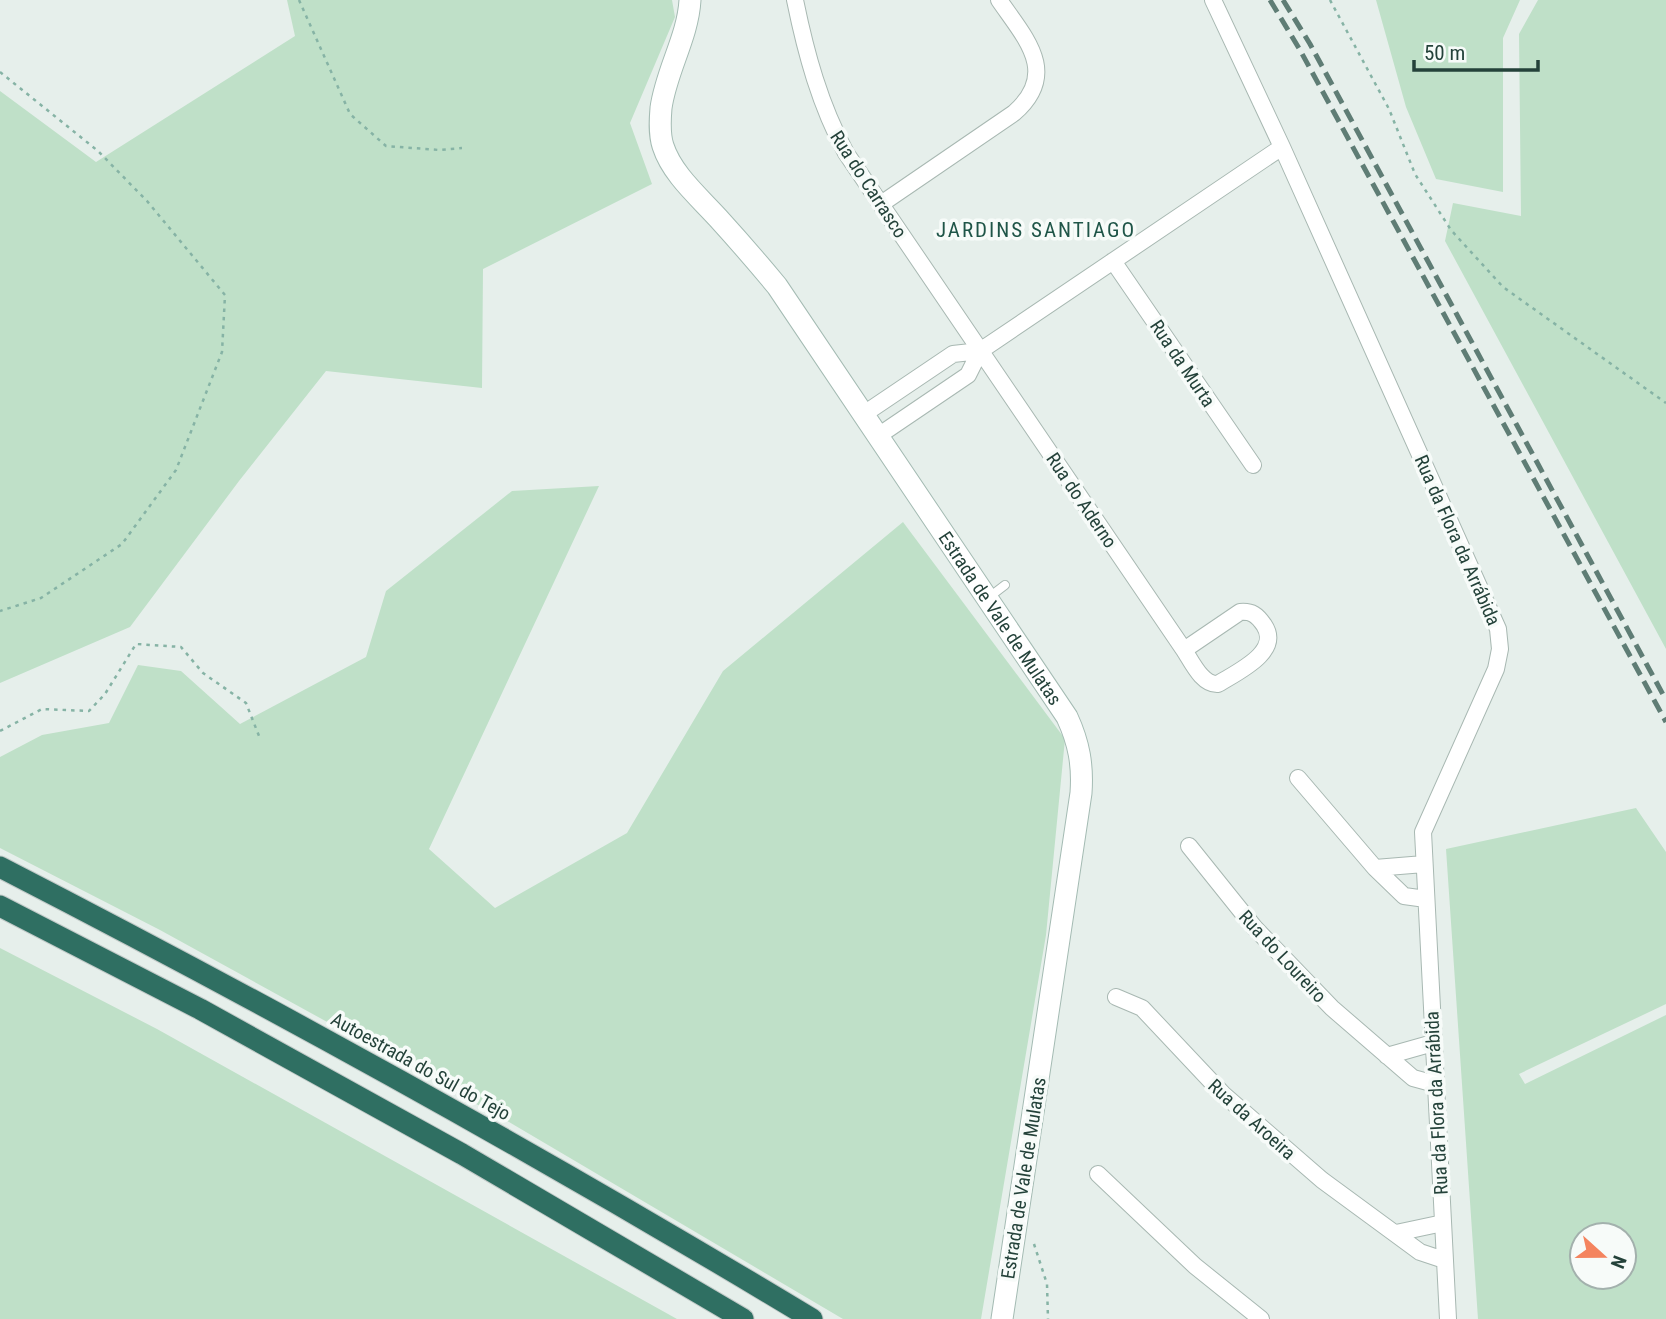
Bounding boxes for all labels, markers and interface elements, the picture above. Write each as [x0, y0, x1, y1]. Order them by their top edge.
scale bar [1414, 28, 1538, 72]
text: 50 m [1424, 41, 1465, 65]
street label: Rua do Carrasco [825, 126, 912, 242]
district label: JARDINS SANTIAGO [936, 218, 1136, 242]
street label: Rua da Murta [1145, 315, 1220, 411]
street label: Rua do Aderno [1041, 448, 1122, 552]
street label: Rua da Flora da Arrábida [1410, 452, 1505, 629]
street label: Estrada de Vale de Mulatas [933, 527, 1066, 709]
street label: Rua do Loureiro [1234, 905, 1331, 1007]
street label: Autoestrada do Sul do Tejo [327, 1008, 514, 1125]
street label: Rua da Flora da Arrábida [1420, 1011, 1453, 1195]
street label: Rua da Aroeira [1203, 1074, 1300, 1165]
street label: Estrada de Vale de Mulatas [996, 1076, 1051, 1281]
north arrow [1568, 1221, 1638, 1291]
text: N [1606, 1252, 1631, 1271]

